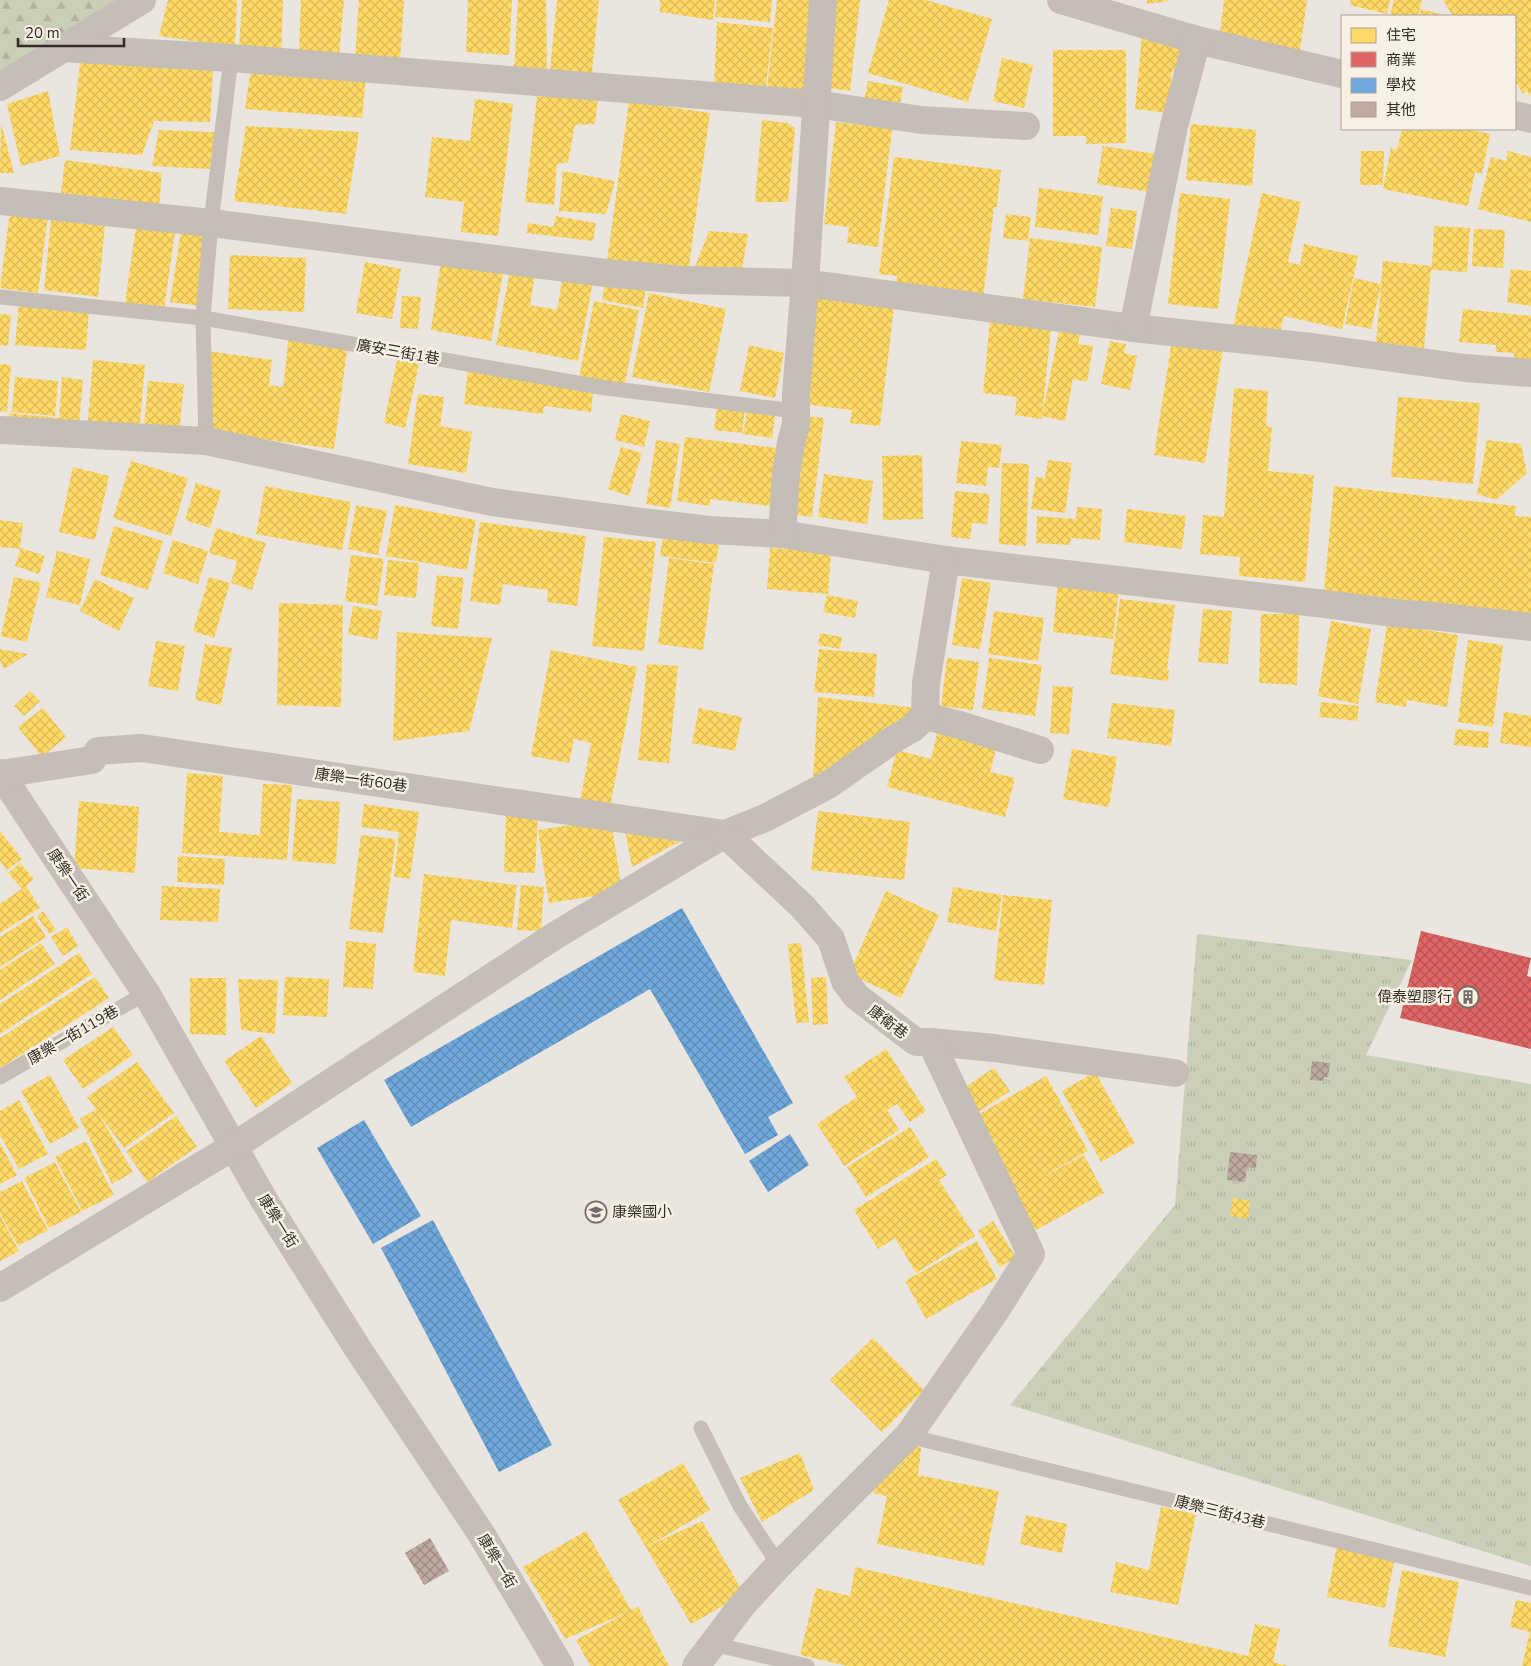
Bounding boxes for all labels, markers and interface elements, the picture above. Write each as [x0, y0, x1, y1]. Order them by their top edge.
scale bar [18, 15, 124, 47]
legend [1341, 15, 1516, 130]
text: 20 m [25, 23, 60, 43]
text: 住宅 [1386, 25, 1416, 45]
text: 商業 [1386, 50, 1416, 70]
text: 學校 [1386, 75, 1416, 95]
text: 其他 [1386, 100, 1416, 120]
street label: 廣安三街1巷 [355, 335, 441, 369]
street label: 康樂一街60巷 [314, 764, 408, 796]
street label: 康樂一街 [43, 845, 93, 905]
building icon: 偉泰塑膠行 [1456, 985, 1480, 1009]
place label: 偉泰塑膠行 [1377, 987, 1452, 1007]
street label: 康衛巷 [864, 1000, 912, 1044]
street label: 康樂一街119巷 [24, 1001, 122, 1069]
street label: 康樂一街 [254, 1190, 302, 1252]
school or university icon: 康樂國小 [584, 1200, 608, 1224]
place label: 康樂國小 [612, 1202, 672, 1222]
street label: 康樂三街43巷 [1172, 1491, 1268, 1533]
street label: 康樂一街 [473, 1530, 521, 1592]

